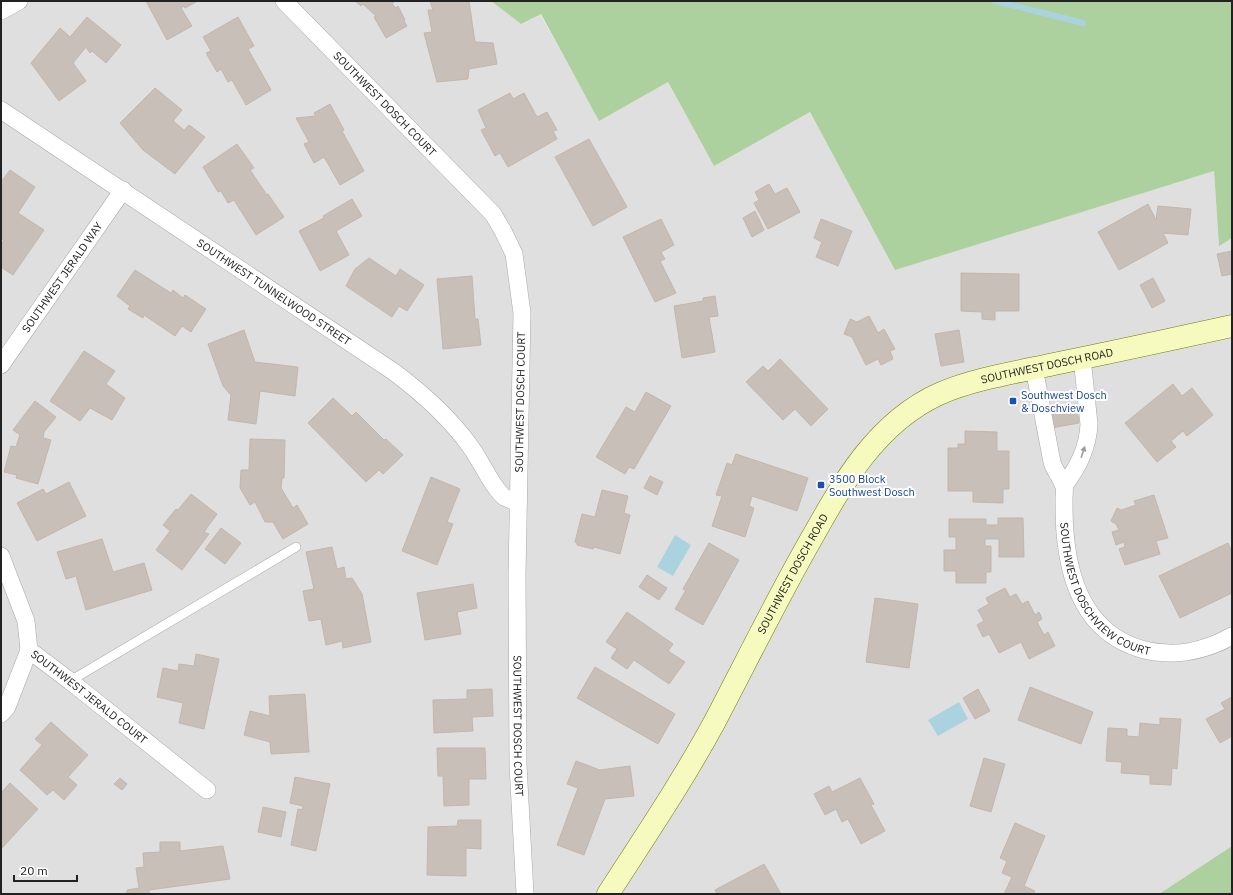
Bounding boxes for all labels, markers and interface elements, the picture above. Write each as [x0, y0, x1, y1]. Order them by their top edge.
street label: SOUTHWEST DOSCH COURT [330, 49, 440, 160]
street label: SOUTHWEST JERALD WAY [19, 219, 106, 335]
street label: SOUTHWEST TUNNELWOOD STREET [194, 236, 354, 349]
street label: SOUTHWEST DOSCH COURT [512, 331, 528, 473]
street label: SOUTHWEST DOSCH ROAD [979, 345, 1114, 387]
place label: Southwest Dosch & Doschview [1021, 388, 1107, 415]
marker: Southwest Dosch & Doschview [1008, 396, 1018, 406]
one-way arrow [1080, 446, 1086, 458]
place label: 3500 Block Southwest Dosch [829, 472, 915, 499]
marker: 3500 Block Southwest Dosch [816, 480, 826, 490]
street label: SOUTHWEST DOSCH ROAD [754, 511, 831, 636]
street label: SOUTHWEST DOSCHVIEW COURT [1057, 522, 1152, 658]
street label: SOUTHWEST JERALD COURT [28, 647, 151, 747]
street label: SOUTHWEST DOSCH COURT [510, 655, 527, 797]
scale bar [14, 857, 77, 883]
text: 20 m [20, 863, 48, 878]

